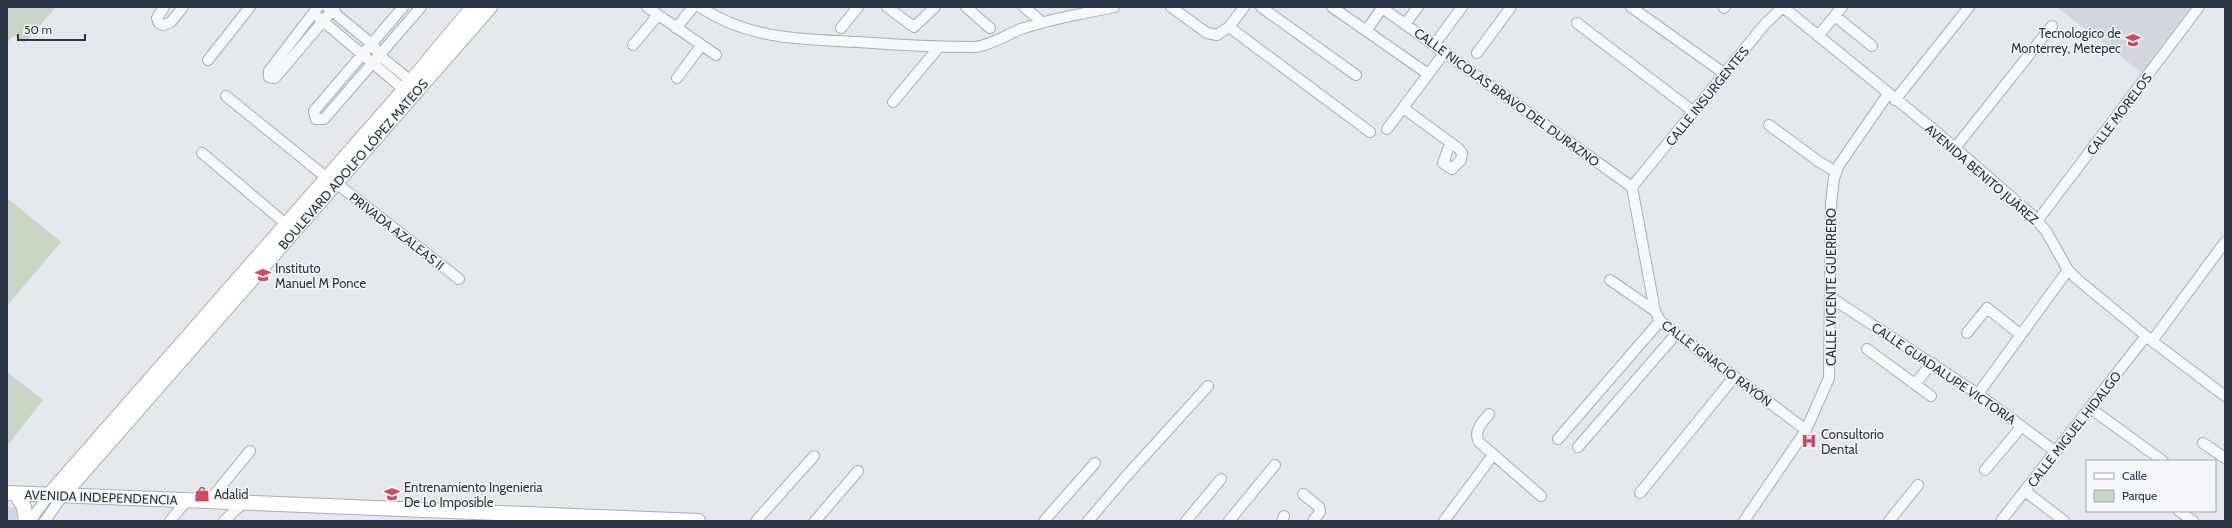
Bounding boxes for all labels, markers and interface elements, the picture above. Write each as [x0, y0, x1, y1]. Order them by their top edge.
scale bar [18, 16, 85, 42]
text: 50 m [24, 22, 52, 37]
street label: CALLE NICOLAS BRAVO DEL DURAZNO [1411, 24, 1603, 170]
place label: Tecnologico de Monterrey, Metepec [2011, 25, 2121, 56]
school or university icon: Tecnologico de Monterrey, Metepec [2124, 31, 2142, 49]
street label: CALLE INSURGENTES [1662, 43, 1752, 149]
street label: CALLE MORELOS [2083, 70, 2155, 158]
street label: BOULEVARD ADOLFO LÓPEZ MATEOS [275, 75, 432, 252]
street label: AVENIDA BENITO JUÁREZ [1922, 120, 2043, 228]
street label: PRIVADA AZALEAS II [346, 189, 448, 273]
street label: CALLE VICENTE GUERRERO [1823, 208, 1839, 366]
place label: Instituto Manuel M Ponce [275, 260, 366, 291]
school or university icon: Instituto Manuel M Ponce [254, 266, 272, 284]
street label: CALLE IGNACIO RAYÓN [1659, 316, 1775, 410]
street label: CALLE GUADALUPE VICTORIA [1869, 319, 2019, 427]
street label: CALLE MIGUEL HIDALGO [2024, 368, 2124, 490]
place label: Consultorio Dental [1821, 426, 1884, 457]
hospital icon: Consultorio Dental [1800, 432, 1818, 450]
legend [2086, 460, 2216, 512]
text: Calle [2122, 468, 2147, 483]
place label: Entrenamiento Ingenieria De Lo Imposible [404, 479, 543, 510]
shop icon: Adalid [193, 485, 211, 503]
school or university icon: Entrenamiento Ingenieria De Lo Imposible [383, 485, 401, 503]
street label: AVENIDA INDEPENDENCIA [24, 486, 178, 508]
place label: Adalid [214, 486, 248, 502]
text: Parque [2122, 488, 2157, 503]

